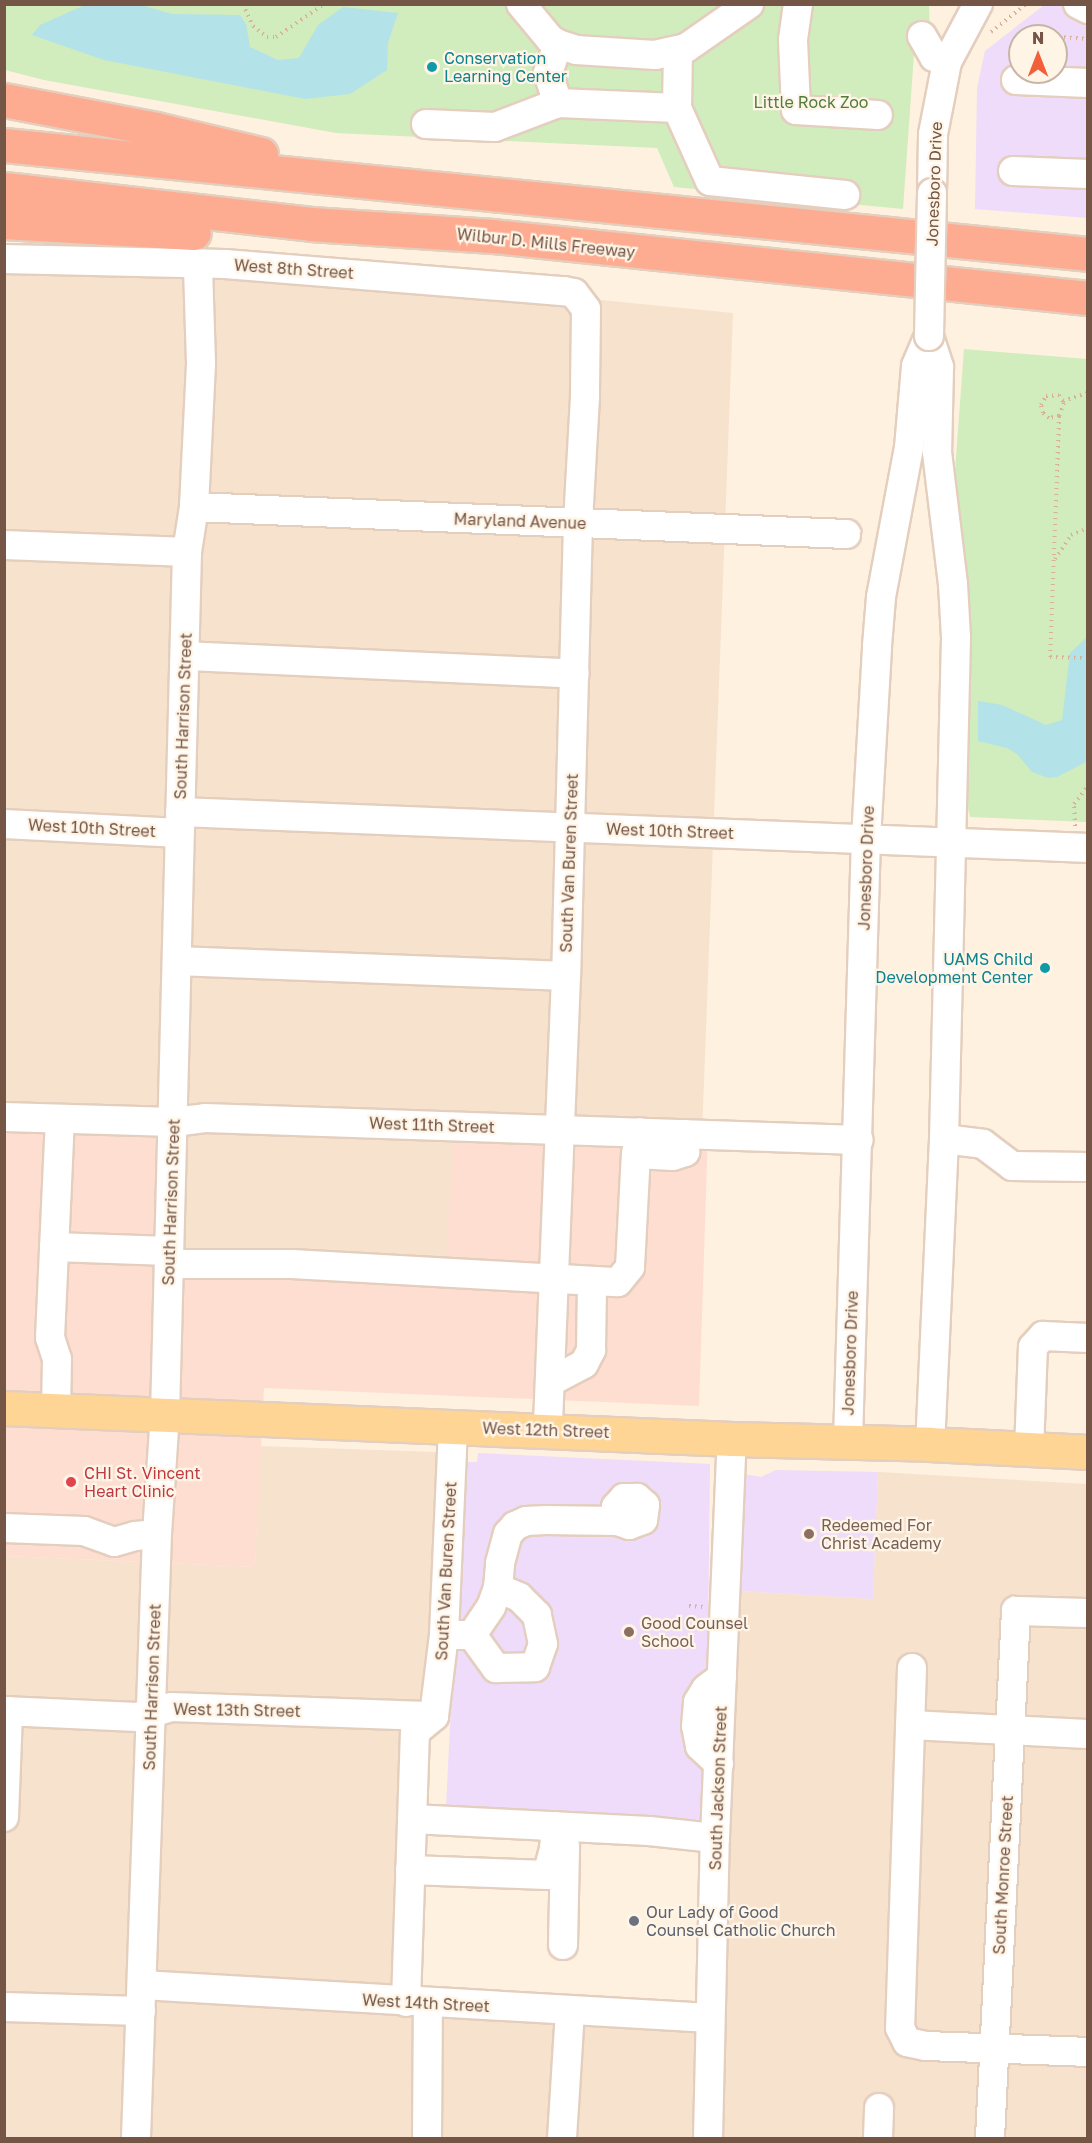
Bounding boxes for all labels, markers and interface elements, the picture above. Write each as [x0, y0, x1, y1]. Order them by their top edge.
north arrow [1008, 24, 1068, 84]
text: N [1032, 28, 1044, 48]
place label: Conservation Learning Center [444, 48, 567, 86]
marker: Conservation Learning Center [425, 60, 439, 74]
park label: Little Rock Zoo [754, 92, 868, 112]
street label: Jonesboro Drive [922, 121, 946, 247]
street label: Wilbur D. Mills Freeway [456, 224, 636, 262]
street label: West 8th Street [233, 255, 355, 283]
street label: Maryland Avenue [453, 509, 587, 533]
street label: South Harrison Street [170, 632, 196, 800]
street label: South Van Buren Street [556, 773, 582, 953]
street label: Jonesboro Drive [854, 805, 878, 931]
street label: West 10th Street [28, 815, 156, 841]
street label: West 10th Street [606, 819, 734, 843]
place label: UAMS Child Development Center [875, 949, 1033, 987]
marker: UAMS Child Development Center [1038, 961, 1052, 975]
street label: West 11th Street [369, 1113, 495, 1137]
street label: South Harrison Street [158, 1118, 184, 1286]
street label: Jonesboro Drive [838, 1290, 862, 1416]
street label: West 12th Street [482, 1418, 610, 1442]
place label: CHI St. Vincent Heart Clinic [84, 1463, 201, 1501]
marker: CHI St. Vincent Heart Clinic [62, 1473, 80, 1491]
street label: South Van Buren Street [432, 1481, 460, 1661]
place label: Redeemed For Christ Academy [821, 1515, 941, 1553]
marker: Redeemed For Christ Academy [802, 1527, 816, 1541]
street label: South Harrison Street [139, 1603, 165, 1771]
place label: Good Counsel School [641, 1613, 748, 1651]
marker: Good Counsel School [622, 1625, 636, 1639]
street label: West 13th Street [173, 1699, 301, 1721]
street label: South Jackson Street [706, 1705, 730, 1871]
street label: South Monroe Street [989, 1795, 1017, 1955]
place label: Our Lady of Good Counsel Catholic Church [646, 1902, 836, 1940]
marker: Our Lady of Good Counsel Catholic Church [627, 1914, 641, 1928]
street label: West 14th Street [362, 1990, 490, 2016]

